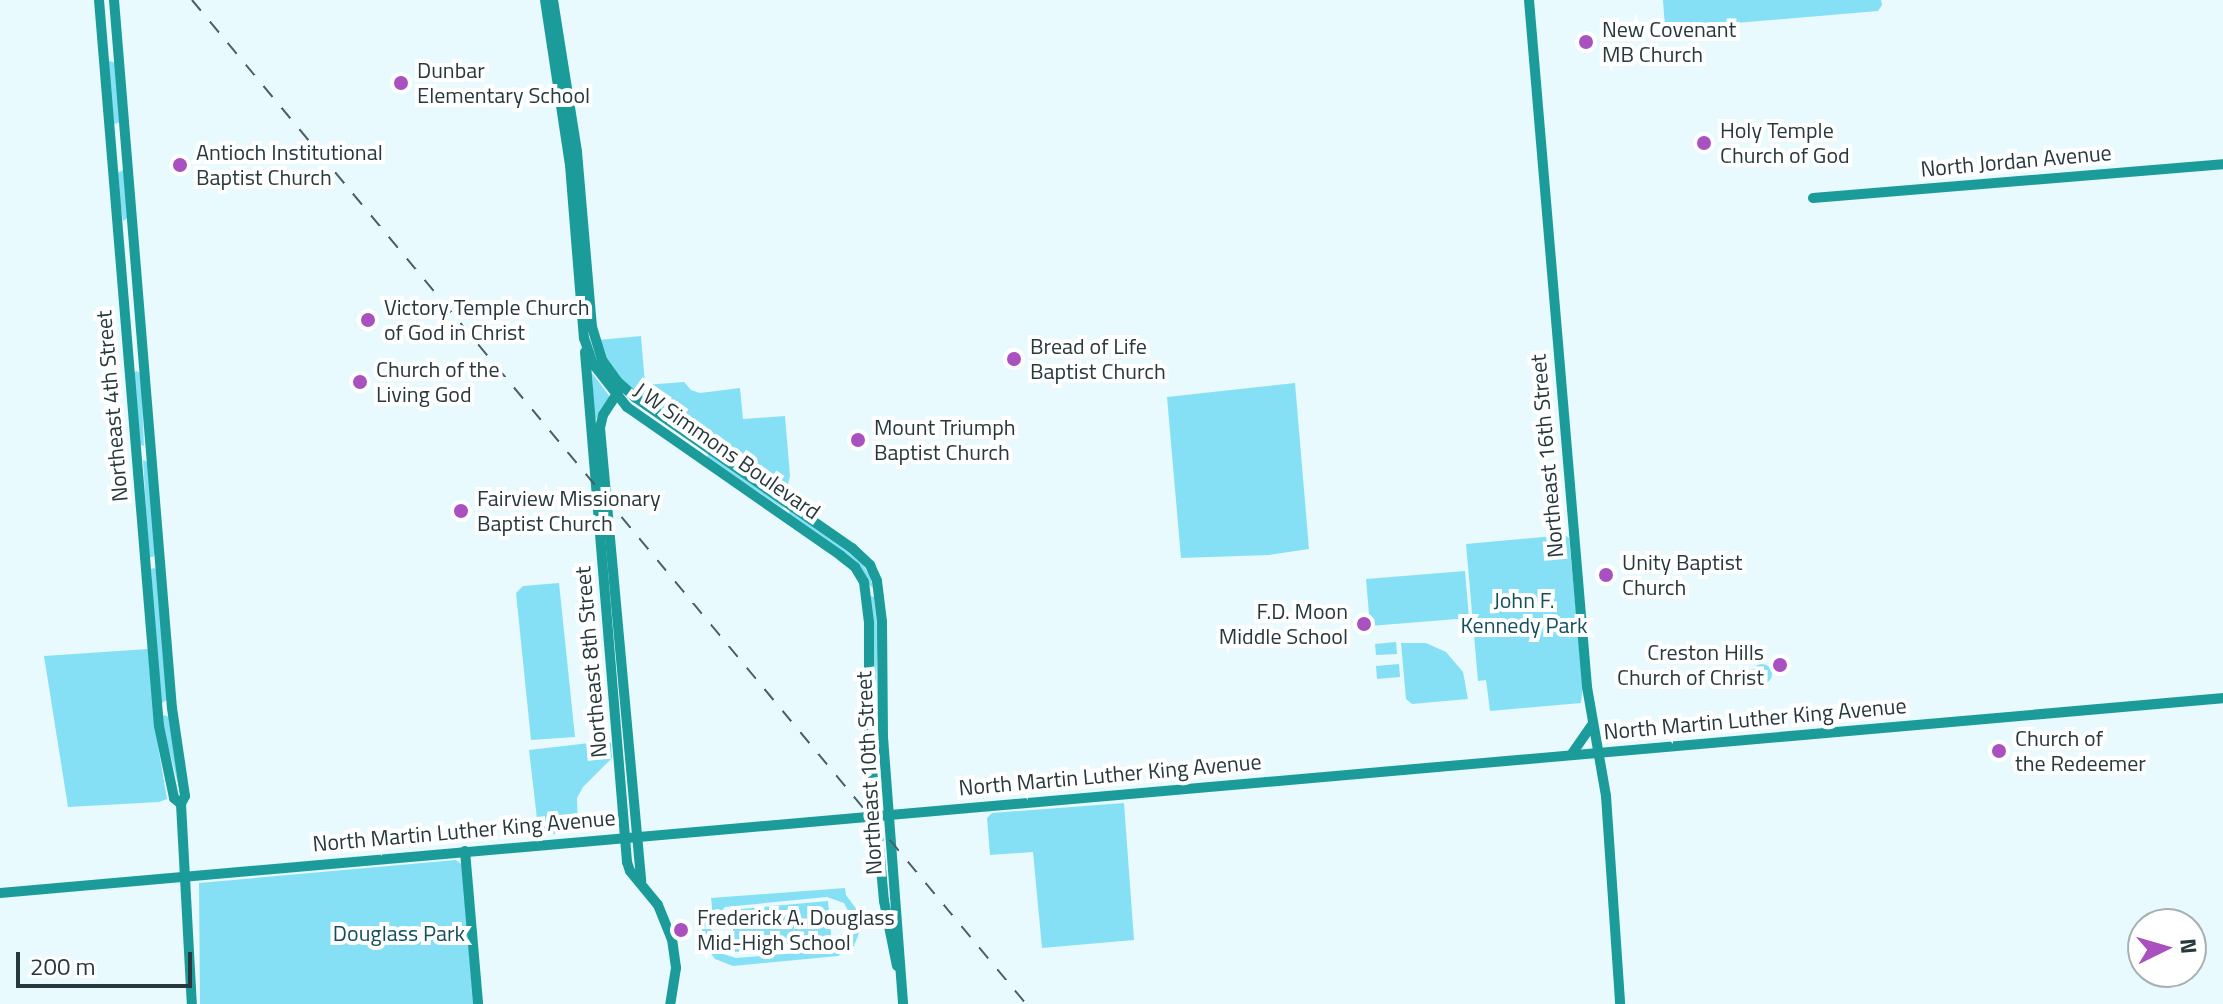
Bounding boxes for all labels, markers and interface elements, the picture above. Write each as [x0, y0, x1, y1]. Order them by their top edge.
place label: New Covenant MB Church [1602, 16, 1736, 68]
marker: New Covenant MB Church [1577, 33, 1595, 51]
place label: Dunbar Elementary School [417, 57, 590, 108]
marker: Dunbar Elementary School [392, 74, 410, 92]
place label: Holy Temple Church of God [1720, 117, 1850, 168]
marker: Holy Temple Church of God [1695, 134, 1713, 152]
place label: Antioch Institutional Baptist Church [196, 139, 383, 190]
street label: North Jordan Avenue [1919, 139, 2113, 183]
marker: Antioch Institutional Baptist Church [171, 156, 189, 174]
place label: Victory Temple Church of God in Christ [384, 294, 590, 346]
street label: Northeast 4th Street [90, 309, 134, 503]
marker: Victory Temple Church of God in Christ [359, 311, 377, 329]
place label: Bread of Life Baptist Church [1030, 333, 1166, 384]
marker: Bread of Life Baptist Church [1005, 350, 1023, 368]
street label: Northeast 16th Street [1525, 353, 1569, 559]
place label: Church of the Living God [376, 356, 499, 408]
marker: Church of the Living God [351, 373, 369, 391]
street label: J W Simmons Boulevard [629, 377, 825, 525]
place label: Mount Triumph Baptist Church [874, 414, 1016, 466]
marker: Mount Triumph Baptist Church [849, 431, 867, 449]
place label: Fairview Missionary Baptist Church [477, 485, 661, 536]
marker: Fairview Missionary Baptist Church [452, 502, 470, 520]
place label: Unity Baptist Church [1622, 549, 1743, 600]
street label: Northeast 8th Street [569, 565, 613, 759]
marker: Unity Baptist Church [1597, 566, 1615, 584]
park label: John F. Kennedy Park [1460, 587, 1588, 638]
place label: F.D. Moon Middle School [1219, 598, 1348, 650]
marker: F.D. Moon Middle School [1355, 615, 1373, 633]
place label: Creston Hills Church of Christ [1617, 639, 1764, 690]
marker: Creston Hills Church of Christ [1771, 656, 1789, 674]
street label: Northeast 10th Street [850, 670, 888, 876]
street label: North Martin Luther King Avenue [1602, 693, 1908, 745]
place label: Church of the Redeemer [2015, 725, 2146, 776]
marker: Church of the Redeemer [1990, 742, 2008, 760]
street label: North Martin Luther King Avenue [957, 749, 1263, 801]
street label: North Martin Luther King Avenue [311, 805, 617, 857]
place label: Frederick A. Douglass Mid-High School [697, 904, 895, 956]
north arrow [2127, 908, 2207, 988]
park label: Douglass Park [333, 921, 465, 947]
marker: Frederick A. Douglass Mid-High School [672, 921, 690, 939]
scale bar [20, 936, 196, 986]
text: N [2171, 937, 2207, 955]
text: 200 m [30, 948, 96, 984]

